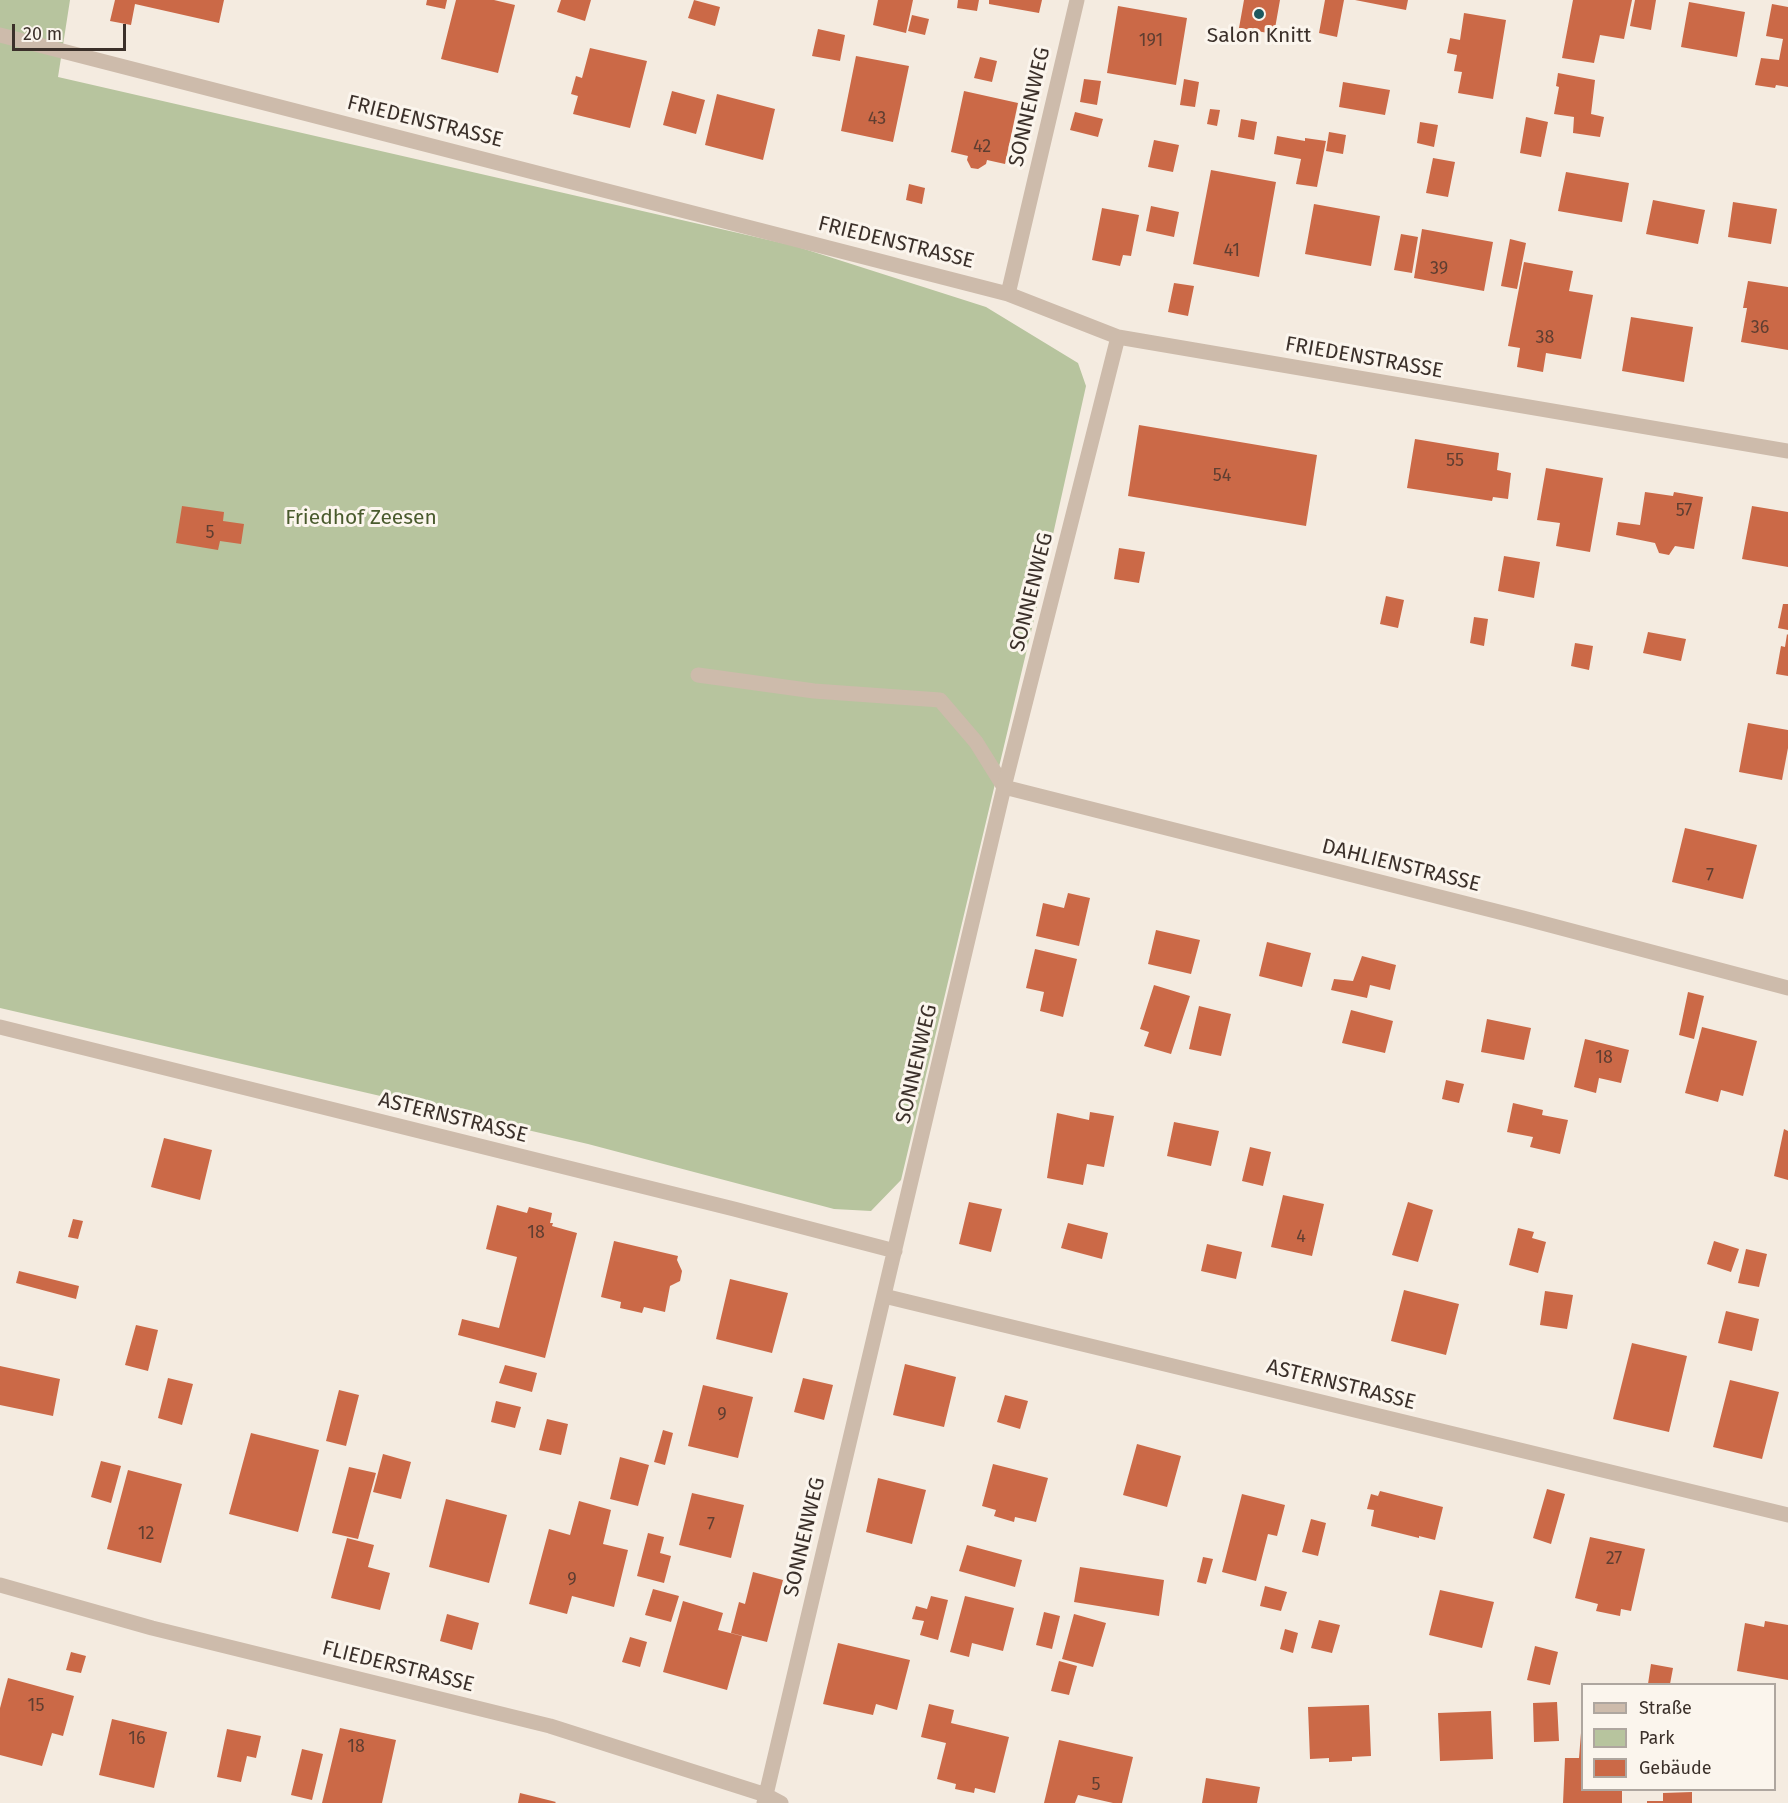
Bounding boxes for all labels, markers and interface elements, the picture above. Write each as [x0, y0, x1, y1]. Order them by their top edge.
marker: Salon Knitt [1252, 7, 1266, 21]
scale bar [15, 12, 129, 50]
text: 20 m [23, 23, 62, 45]
place label: Salon Knitt [1207, 23, 1311, 49]
house number: 191 [1139, 30, 1163, 52]
street label: SONNENWEG [1004, 45, 1056, 169]
street label: FRIEDENSTRASSE [344, 90, 506, 154]
house number: 43 [868, 108, 886, 130]
house number: 42 [973, 136, 991, 158]
street label: FRIEDENSTRASSE [815, 211, 977, 275]
house number: 41 [1224, 240, 1240, 262]
house number: 39 [1430, 258, 1448, 280]
house number: 36 [1751, 317, 1769, 339]
house number: 38 [1536, 327, 1554, 349]
street label: FRIEDENSTRASSE [1283, 332, 1445, 384]
house number: 55 [1446, 450, 1464, 472]
house number: 54 [1213, 465, 1231, 487]
house number: 57 [1676, 500, 1692, 522]
park label: Friedhof Zeesen [285, 505, 437, 531]
house number: 5 [205, 522, 215, 544]
street label: SONNENWEG [1005, 530, 1059, 654]
street label: DAHLIENSTRASSE [1319, 834, 1483, 898]
house number: 7 [1706, 865, 1714, 887]
street label: SONNENWEG [891, 1002, 943, 1126]
house number: 18 [1595, 1047, 1613, 1069]
street label: ASTERNSTRASSE [376, 1087, 530, 1149]
house number: 18 [527, 1222, 545, 1244]
house number: 4 [1296, 1226, 1306, 1248]
street label: ASTERNSTRASSE [1264, 1354, 1418, 1416]
house number: 9 [717, 1404, 727, 1426]
street label: SONNENWEG [779, 1475, 831, 1599]
house number: 7 [707, 1514, 715, 1536]
house number: 12 [138, 1523, 154, 1545]
house number: 27 [1606, 1548, 1622, 1570]
house number: 9 [567, 1569, 577, 1591]
street label: FLIEDERSTRASSE [319, 1636, 477, 1698]
legend [1581, 1683, 1776, 1791]
house number: 15 [28, 1695, 44, 1717]
text: Straße [1639, 1697, 1692, 1719]
text: Park [1639, 1727, 1674, 1749]
house number: 16 [128, 1728, 146, 1750]
house number: 18 [347, 1736, 365, 1758]
text: Gebäude [1639, 1757, 1712, 1779]
house number: 5 [1091, 1774, 1101, 1796]

